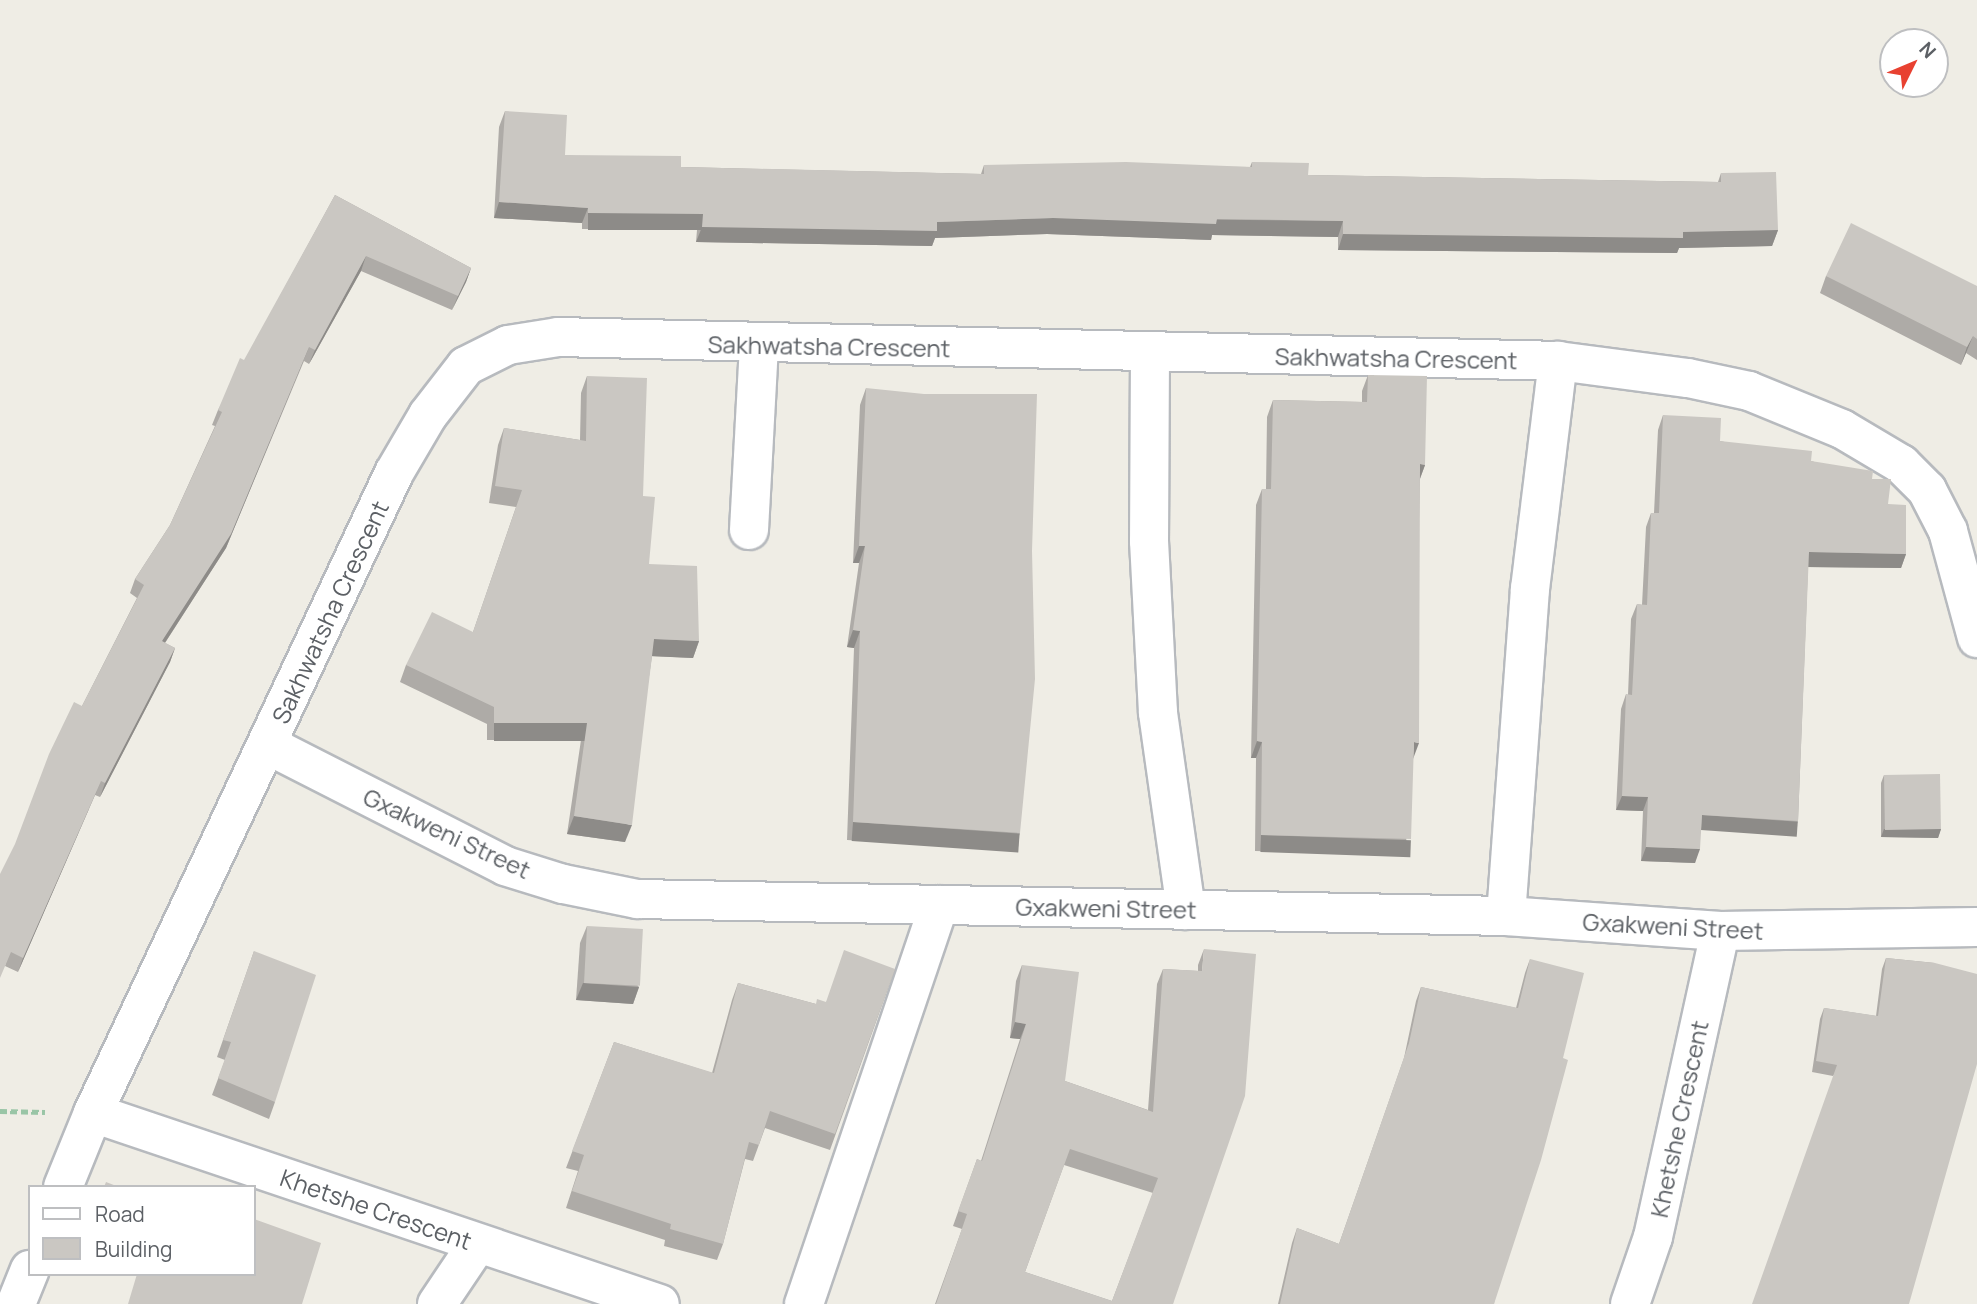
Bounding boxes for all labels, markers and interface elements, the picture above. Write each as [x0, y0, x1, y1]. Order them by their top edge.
north arrow [1879, 28, 1949, 98]
text: N [1914, 36, 1942, 64]
street label: Sakhwatsha Crescent [707, 329, 951, 363]
street label: Sakhwatsha Crescent [1274, 341, 1518, 375]
street label: Sakhwatsha Crescent [266, 496, 394, 728]
street label: Gxakweni Street [359, 782, 535, 884]
street label: Gxakweni Street [1015, 892, 1197, 924]
street label: Gxakweni Street [1582, 907, 1764, 945]
street label: Khetshe Crescent [1644, 1018, 1714, 1220]
street label: Khetshe Crescent [277, 1163, 475, 1255]
legend [28, 1185, 256, 1276]
text: Road [95, 1200, 145, 1228]
text: Building [95, 1235, 172, 1263]

